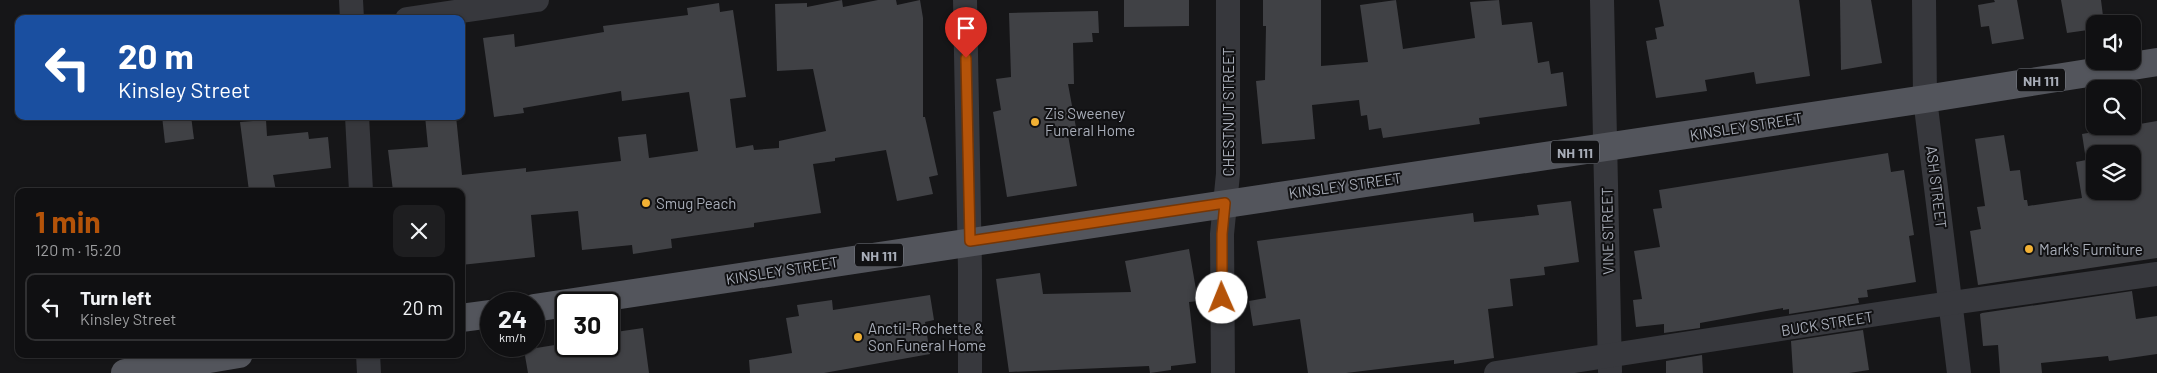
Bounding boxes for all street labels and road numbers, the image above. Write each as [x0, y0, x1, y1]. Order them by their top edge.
street label: CHESTNUT STREET [1219, 47, 1237, 177]
road number: NH 111 [2017, 68, 2065, 92]
street label: KINSLEY STREET [1688, 108, 1804, 144]
road number: NH 111 [1551, 140, 1599, 163]
street label: ASH STREET [1923, 145, 1951, 229]
street label: KINSLEY STREET [1287, 168, 1403, 202]
street label: VINE STREET [1597, 187, 1617, 275]
road number: NH 111 [855, 244, 903, 266]
street label: KINSLEY STREET [724, 252, 840, 288]
street label: BUCK STREET [1780, 307, 1874, 339]

